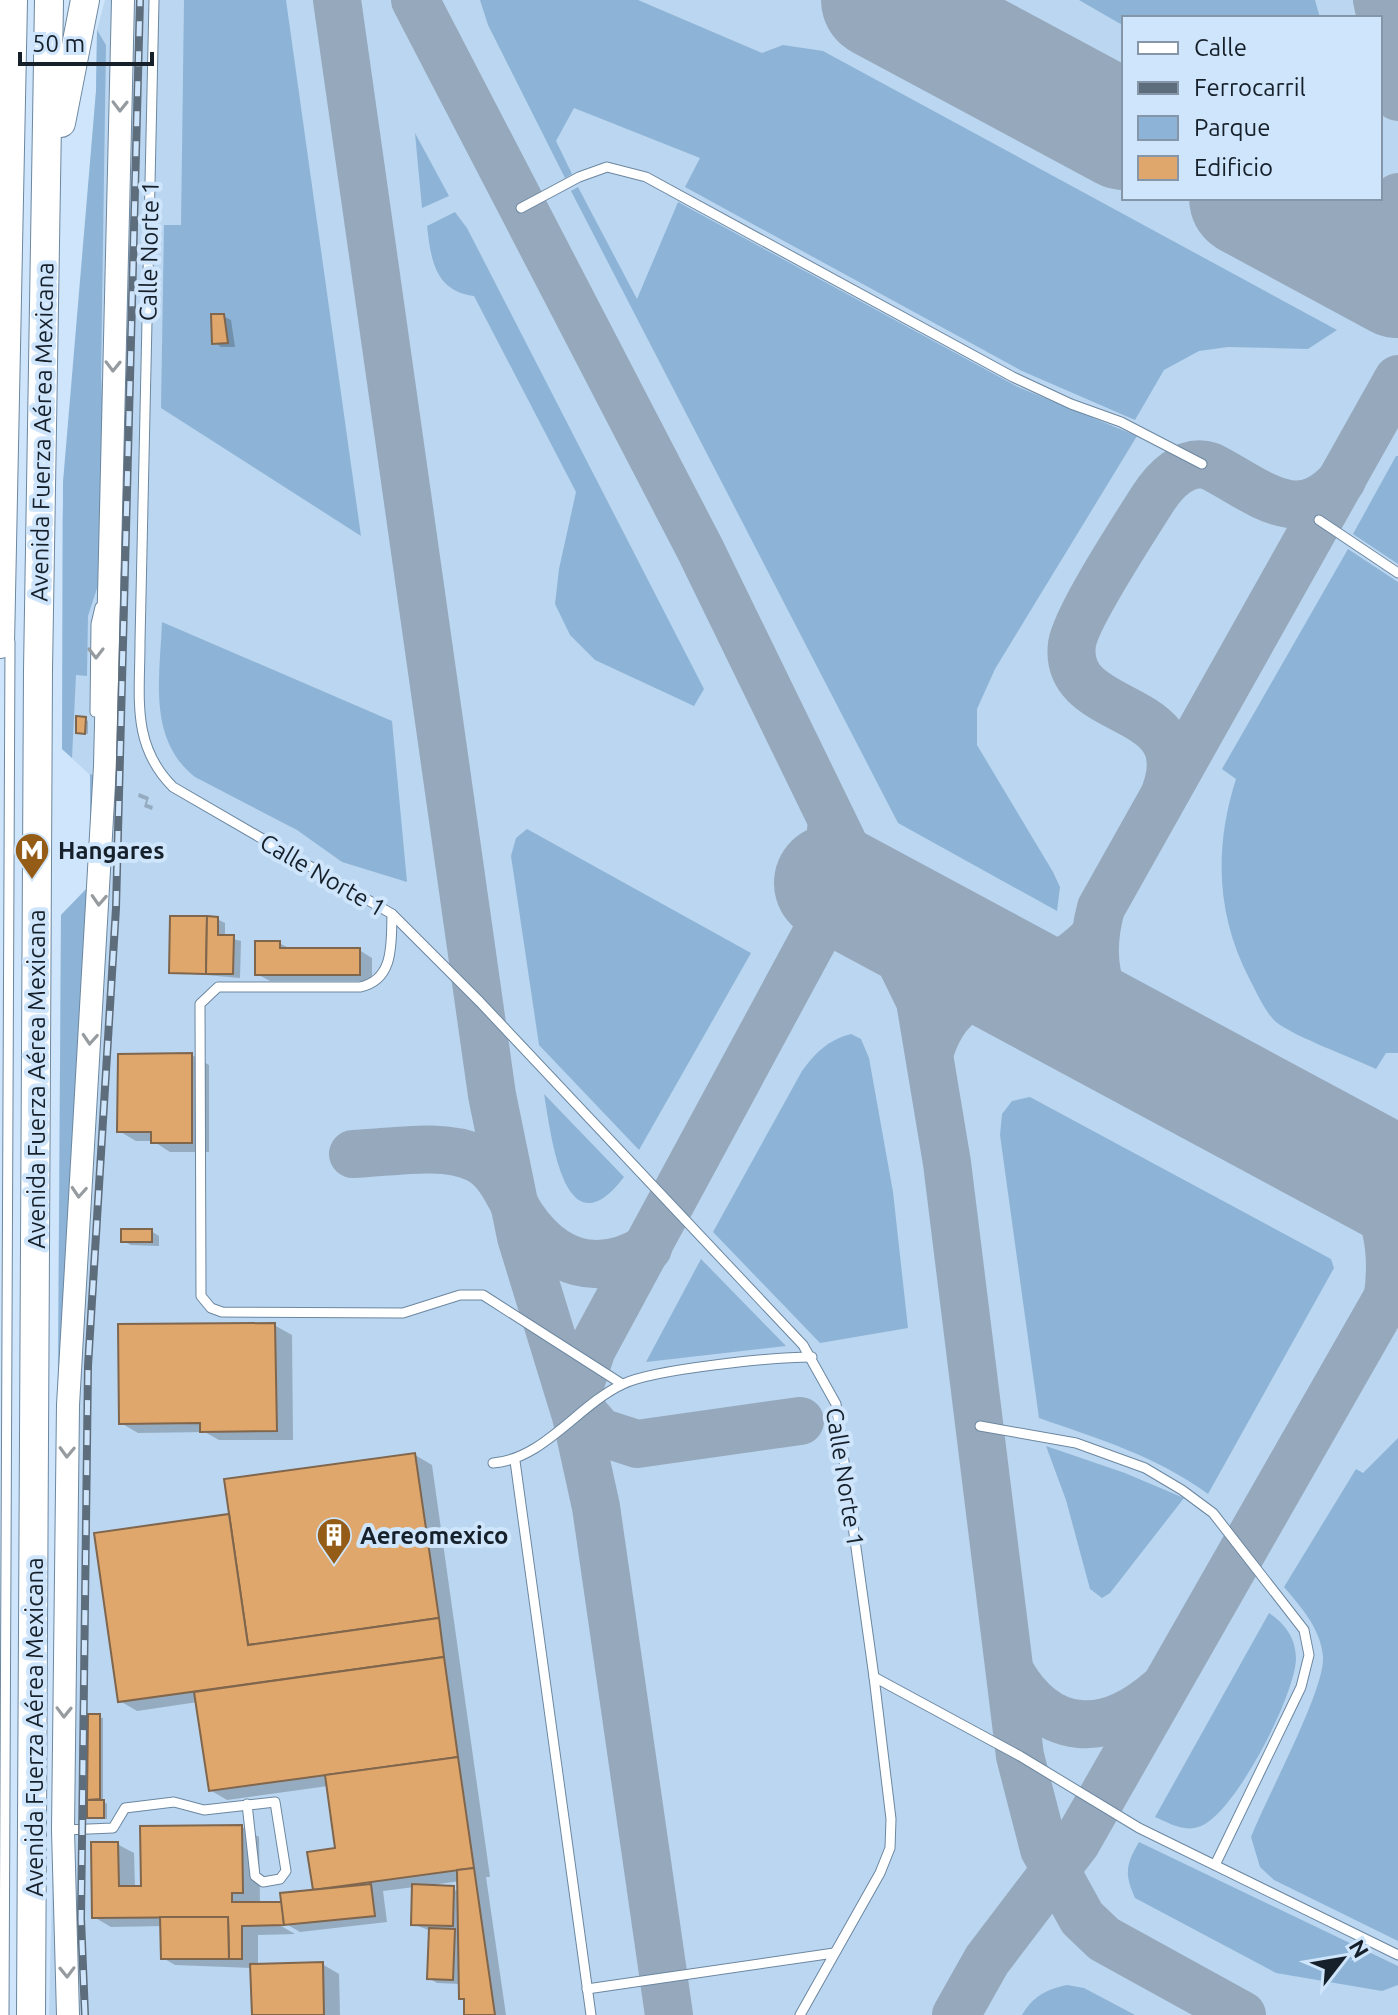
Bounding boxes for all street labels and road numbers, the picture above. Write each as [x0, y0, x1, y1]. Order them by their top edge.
street label: Calle Norte 1 [134, 181, 164, 321]
street label: Avenida Fuerza Aérea Mexicana [26, 262, 58, 602]
street label: Calle Norte 1 [255, 828, 391, 922]
street label: Avenida Fuerza Aérea Mexicana [23, 909, 50, 1249]
street label: Calle Norte 1 [821, 1406, 869, 1548]
street label: Avenida Fuerza Aérea Mexicana [21, 1557, 48, 1897]

